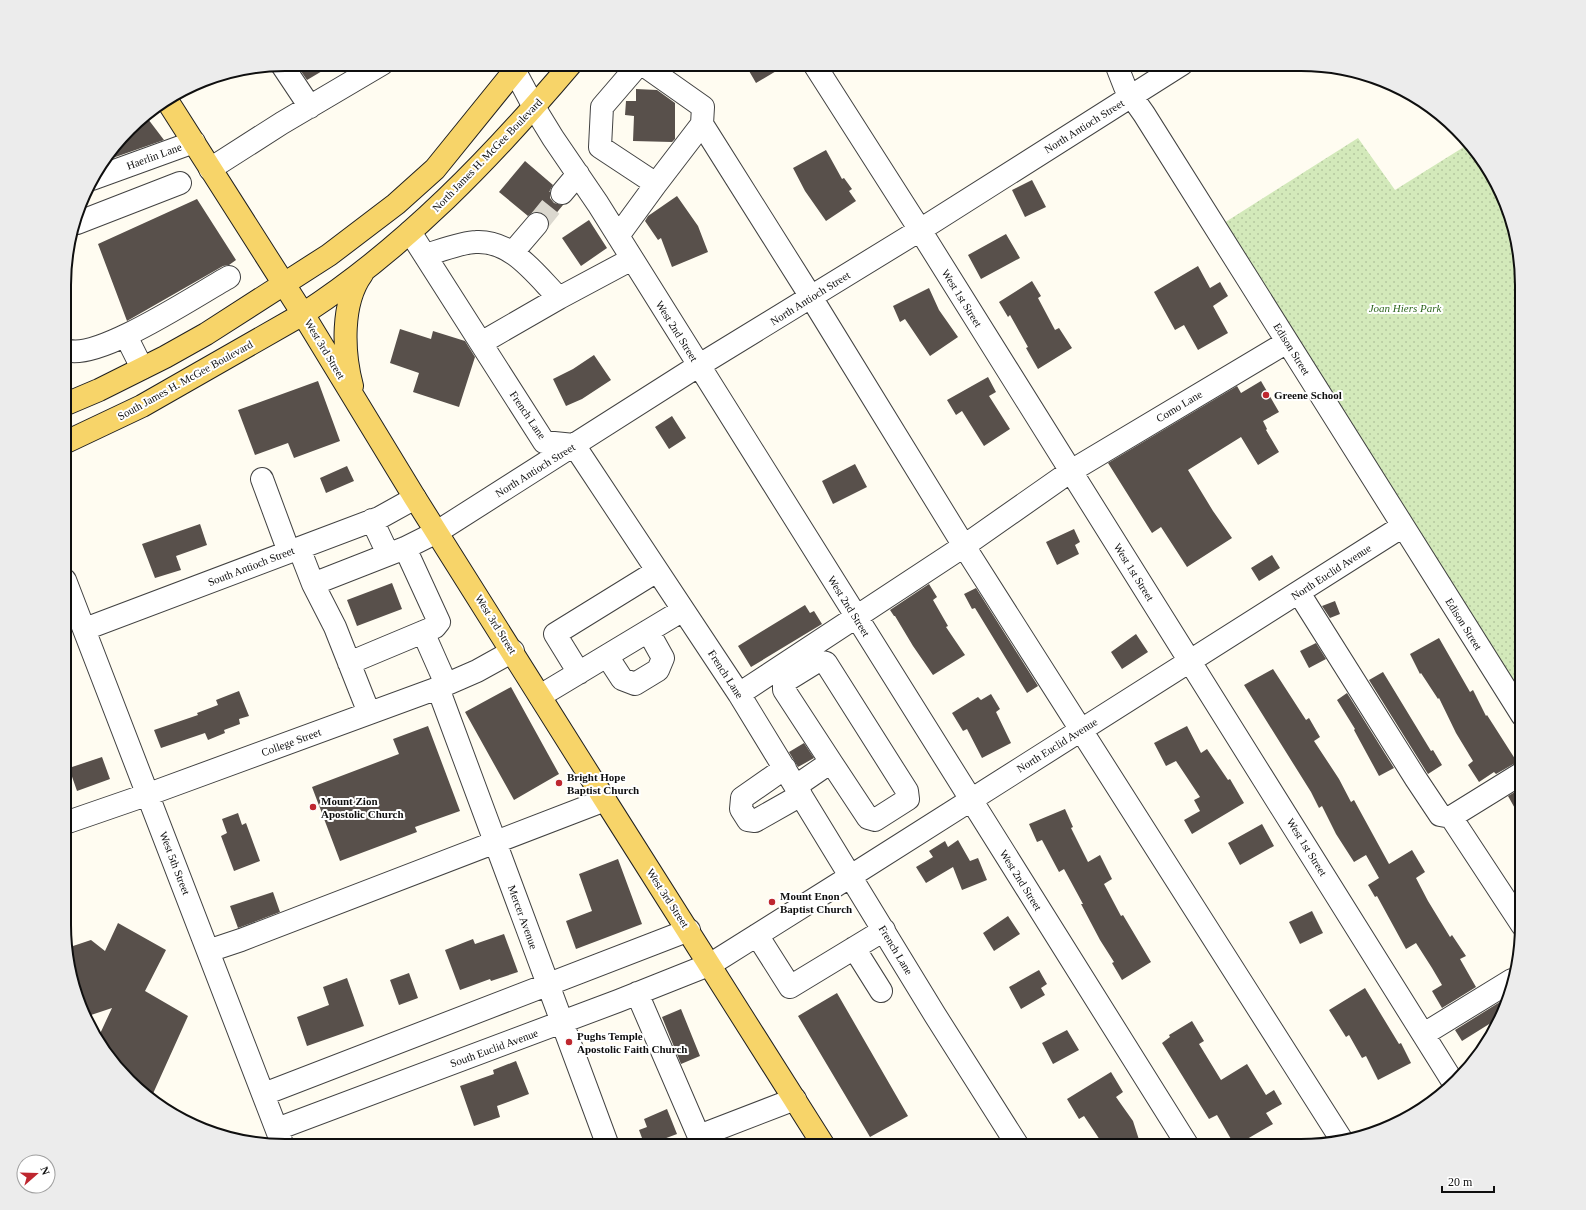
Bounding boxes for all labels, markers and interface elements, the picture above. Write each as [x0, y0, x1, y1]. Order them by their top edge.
street label: North James H. McGee Boulevard [430, 96, 545, 214]
street label: North Antioch Street [1042, 97, 1126, 155]
street label: Haerlin Lane [125, 140, 183, 172]
street label: West 1st Street [939, 267, 985, 329]
street label: North Antioch Street [768, 269, 852, 327]
street label: West 2nd Street [654, 298, 700, 364]
park label: Joan Hiers Park [1369, 302, 1442, 314]
street label: West 3rd Street [302, 317, 348, 381]
street label: Edison Street [1271, 321, 1313, 377]
street label: South James H. McGee Boulevard [115, 338, 255, 422]
street label: Como Lane [1154, 388, 1204, 424]
street label: French Lane [508, 389, 548, 441]
place label: Greene School [1274, 389, 1342, 401]
marker: Greene School [1261, 390, 1271, 400]
street label: North Antioch Street [493, 441, 577, 499]
street label: West 1st Street [1111, 541, 1157, 603]
street label: North Euclid Avenue [1289, 542, 1373, 602]
street label: South Antioch Street [206, 544, 296, 588]
street label: West 2nd Street [826, 573, 872, 639]
street label: West 3rd Street [473, 592, 519, 656]
street label: Edison Street [1443, 596, 1485, 652]
street label: French Lane [706, 648, 746, 701]
street label: North Euclid Avenue [1015, 715, 1100, 775]
street label: College Street [260, 726, 322, 758]
place label: Bright Hope Baptist Church [567, 771, 639, 796]
marker: Bright Hope Baptist Church [554, 778, 564, 788]
place label: Mount Zion Apostolic Church [321, 795, 404, 820]
marker: Mount Zion Apostolic Church [308, 802, 318, 812]
street label: West 1st Street [1284, 816, 1330, 878]
street label: West 5th Street [157, 830, 193, 896]
street label: West 2nd Street [998, 847, 1044, 913]
street label: West 3rd Street [645, 866, 691, 930]
street label: Mercer Avenue [506, 883, 540, 951]
place label: Mount Enon Baptist Church [780, 890, 852, 915]
marker: Mount Enon Baptist Church [767, 897, 777, 907]
street label: French Lane [877, 923, 915, 977]
street label: South Euclid Avenue [448, 1026, 540, 1069]
place label: Pughs Temple Apostolic Faith Church [577, 1030, 687, 1055]
marker: Pughs Temple Apostolic Faith Church [564, 1037, 574, 1047]
north arrow [16, 1154, 56, 1194]
text: N [38, 1165, 52, 1176]
scale bar [1442, 1168, 1494, 1194]
text: 20 m [1448, 1175, 1473, 1189]

